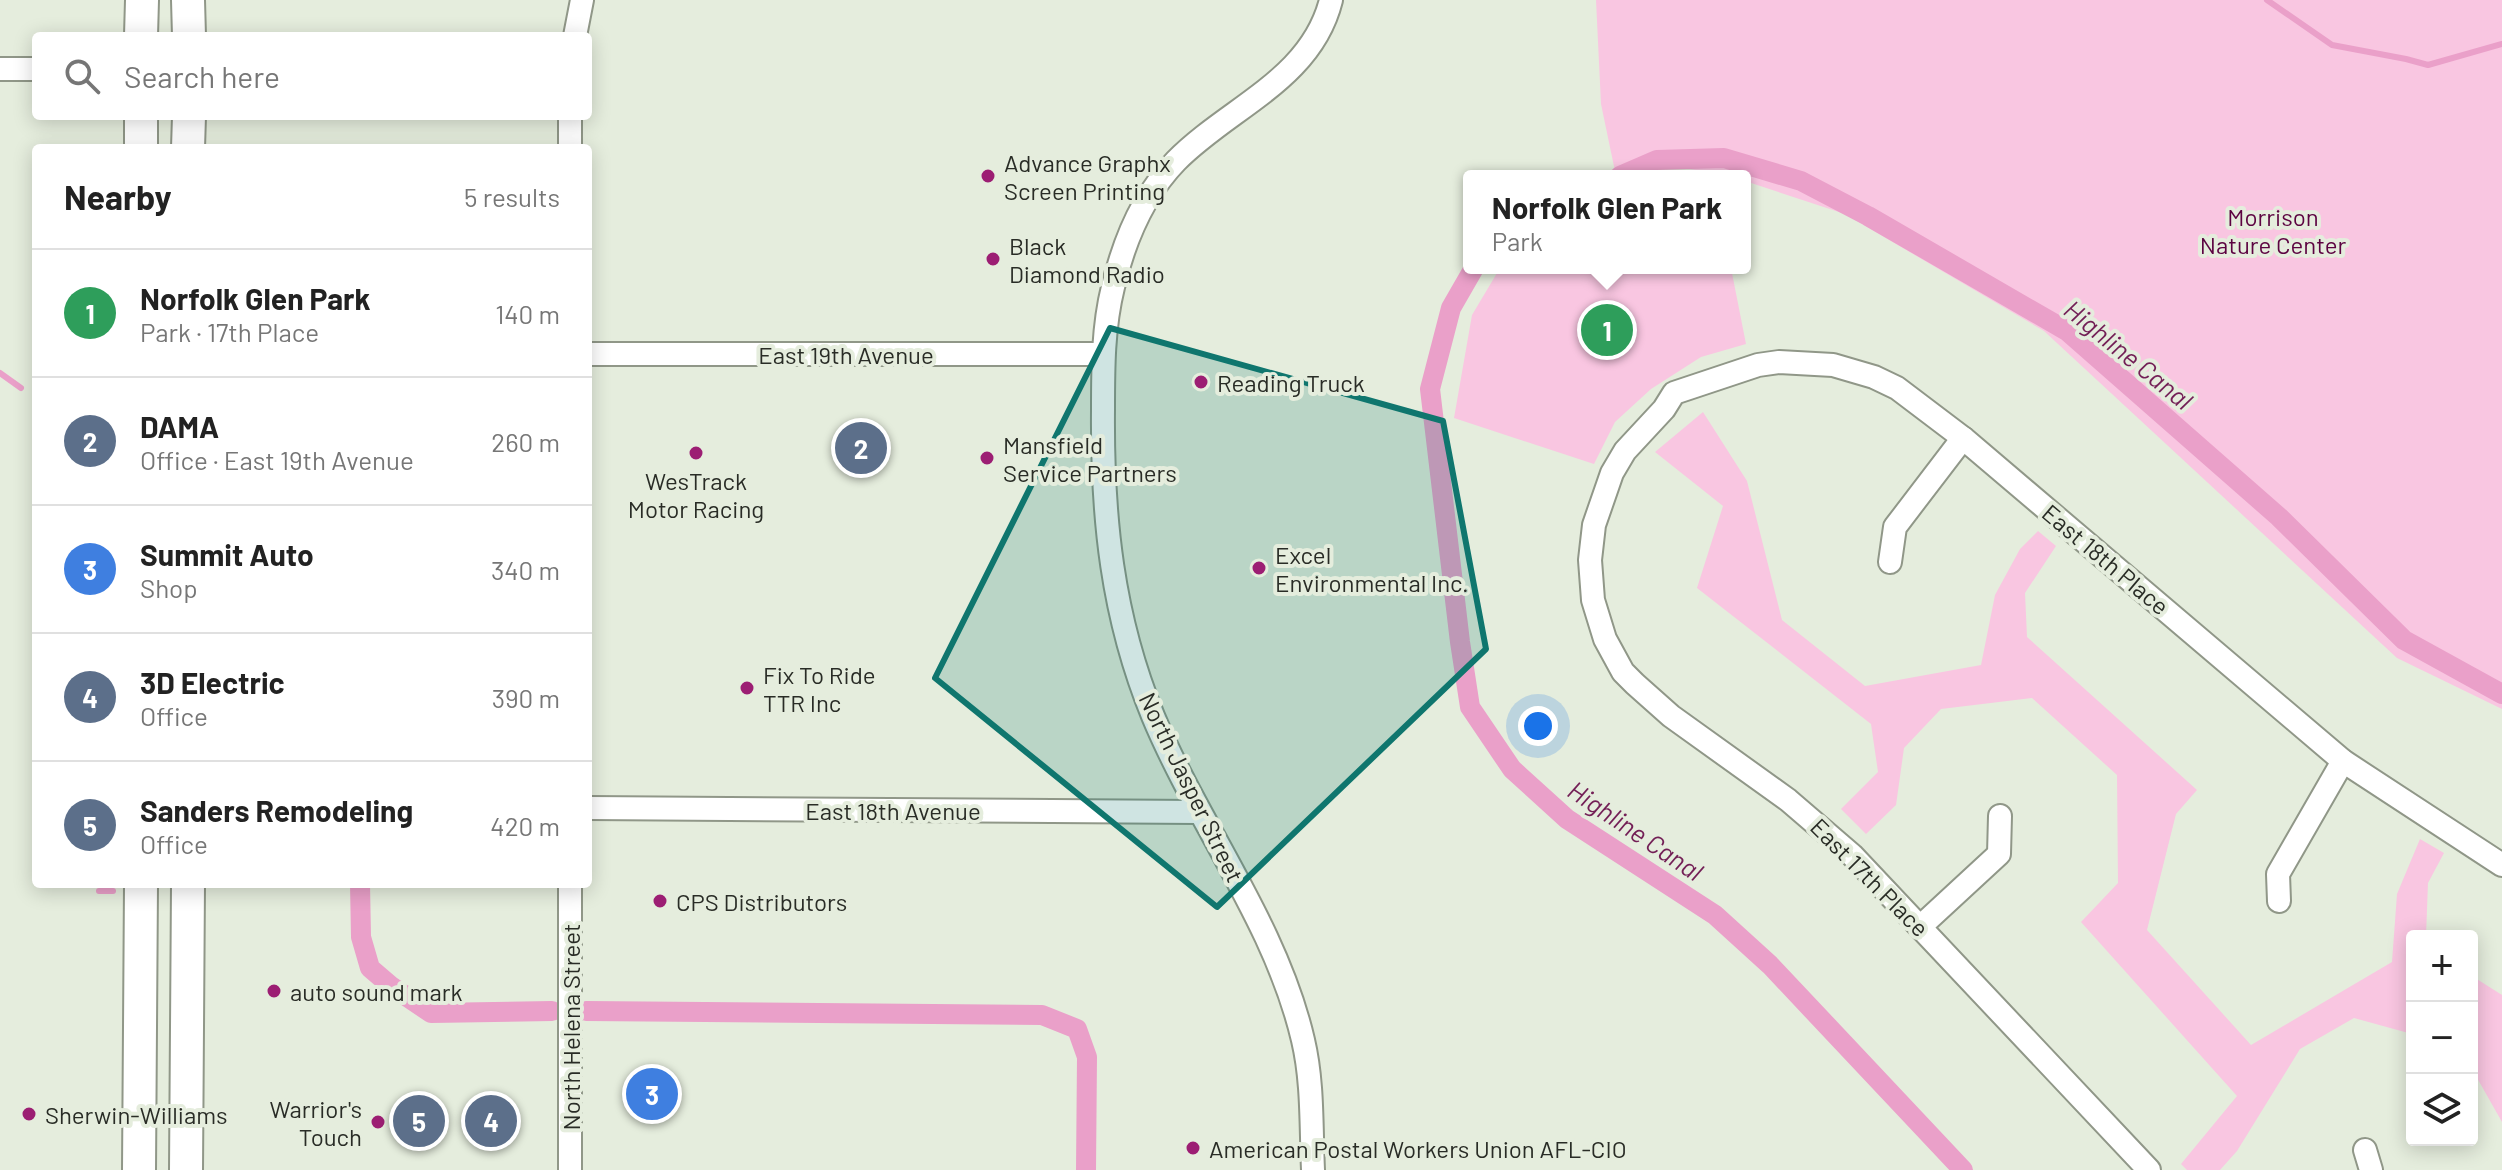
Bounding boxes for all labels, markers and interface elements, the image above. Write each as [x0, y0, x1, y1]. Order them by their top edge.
search box [32, 32, 592, 120]
icon: search [60, 54, 104, 98]
text: Search here [124, 58, 280, 94]
place label: Advance Graphx Screen Printing [1004, 148, 1171, 205]
marker: Advance Graphx Screen Printing [979, 167, 997, 185]
popup [1463, 170, 1751, 274]
text: Nearby [64, 176, 172, 217]
text: 5 results [464, 181, 560, 212]
text: Norfolk Glen Park [1492, 189, 1722, 225]
park label: Morrison Nature Center [2200, 202, 2346, 259]
text: Park [1492, 225, 1543, 256]
place label: Black Diamond Radio [1009, 231, 1165, 288]
marker: Black Diamond Radio [984, 250, 1002, 268]
text: Norfolk Glen Park [140, 280, 371, 316]
water label: Highline Canal [2059, 293, 2200, 415]
text: 1 [85, 298, 95, 329]
text: 140 m [495, 298, 560, 329]
pin: 1 [1581, 300, 1633, 360]
text: Park · 17th Place [140, 316, 319, 347]
street label: East 19th Avenue [758, 340, 934, 369]
place label: Reading Truck [1217, 368, 1365, 397]
marker: Reading Truck [1192, 373, 1210, 391]
text: DAMA [140, 408, 219, 444]
pin: 2 [835, 418, 887, 478]
text: 2 [83, 426, 97, 457]
text: 260 m [491, 426, 560, 457]
place label: Mansfield Service Partners [1003, 430, 1177, 487]
text: Office · East 19th Avenue [140, 444, 414, 475]
marker: WesTrack Motor Racing [687, 444, 705, 462]
marker: Mansfield Service Partners [978, 449, 996, 467]
place label: WesTrack Motor Racing [628, 466, 764, 523]
street label: East 18th Place [2037, 498, 2175, 620]
text: Summit Auto [140, 536, 314, 572]
place label: Excel Environmental Inc. [1275, 540, 1469, 597]
text: 3 [83, 554, 97, 585]
text: 340 m [491, 554, 560, 585]
marker: Excel Environmental Inc. [1250, 559, 1268, 577]
text: Shop [140, 572, 198, 603]
place label: Fix To Ride TTR Inc [763, 660, 876, 717]
text: 3D Electric [140, 664, 285, 700]
marker: Fix To Ride TTR Inc [738, 679, 756, 697]
text: 4 [82, 682, 98, 713]
text: 390 m [492, 682, 560, 713]
street label: North Jasper Street [1134, 687, 1250, 887]
text: Office [140, 700, 208, 731]
your location [1518, 706, 1558, 746]
water label: Highline Canal [1563, 773, 1710, 887]
text: Sanders Remodeling [140, 792, 413, 828]
street label: East 18th Avenue [805, 796, 981, 825]
text: 5 [83, 810, 97, 841]
text: 420 m [490, 810, 560, 841]
street label: East 17th Place [1805, 812, 1935, 942]
text: Office [140, 828, 208, 859]
place label: CPS Distributors [676, 887, 847, 916]
marker: CPS Distributors [651, 892, 669, 910]
street label: North Helena Street [556, 923, 585, 1131]
map controls [2406, 930, 2478, 1146]
button: + [2406, 930, 2478, 1002]
place label: auto sound mark [290, 977, 462, 1006]
marker: auto sound mark [265, 982, 283, 1000]
button: − [2406, 1002, 2478, 1074]
pin: 3 [626, 1064, 678, 1124]
button: layers [2406, 1074, 2478, 1146]
pin: 5 [393, 1091, 445, 1151]
pin: 4 [465, 1091, 517, 1151]
place label: Warrior's Touch [270, 1094, 362, 1151]
place label: Sherwin-Williams [45, 1100, 228, 1129]
marker: Sherwin-Williams [20, 1105, 38, 1123]
marker: Warrior's Touch [369, 1113, 387, 1131]
place label: American Postal Workers Union AFL-CIO [1209, 1134, 1627, 1163]
marker: American Postal Workers Union AFL-CIO [1184, 1139, 1202, 1157]

